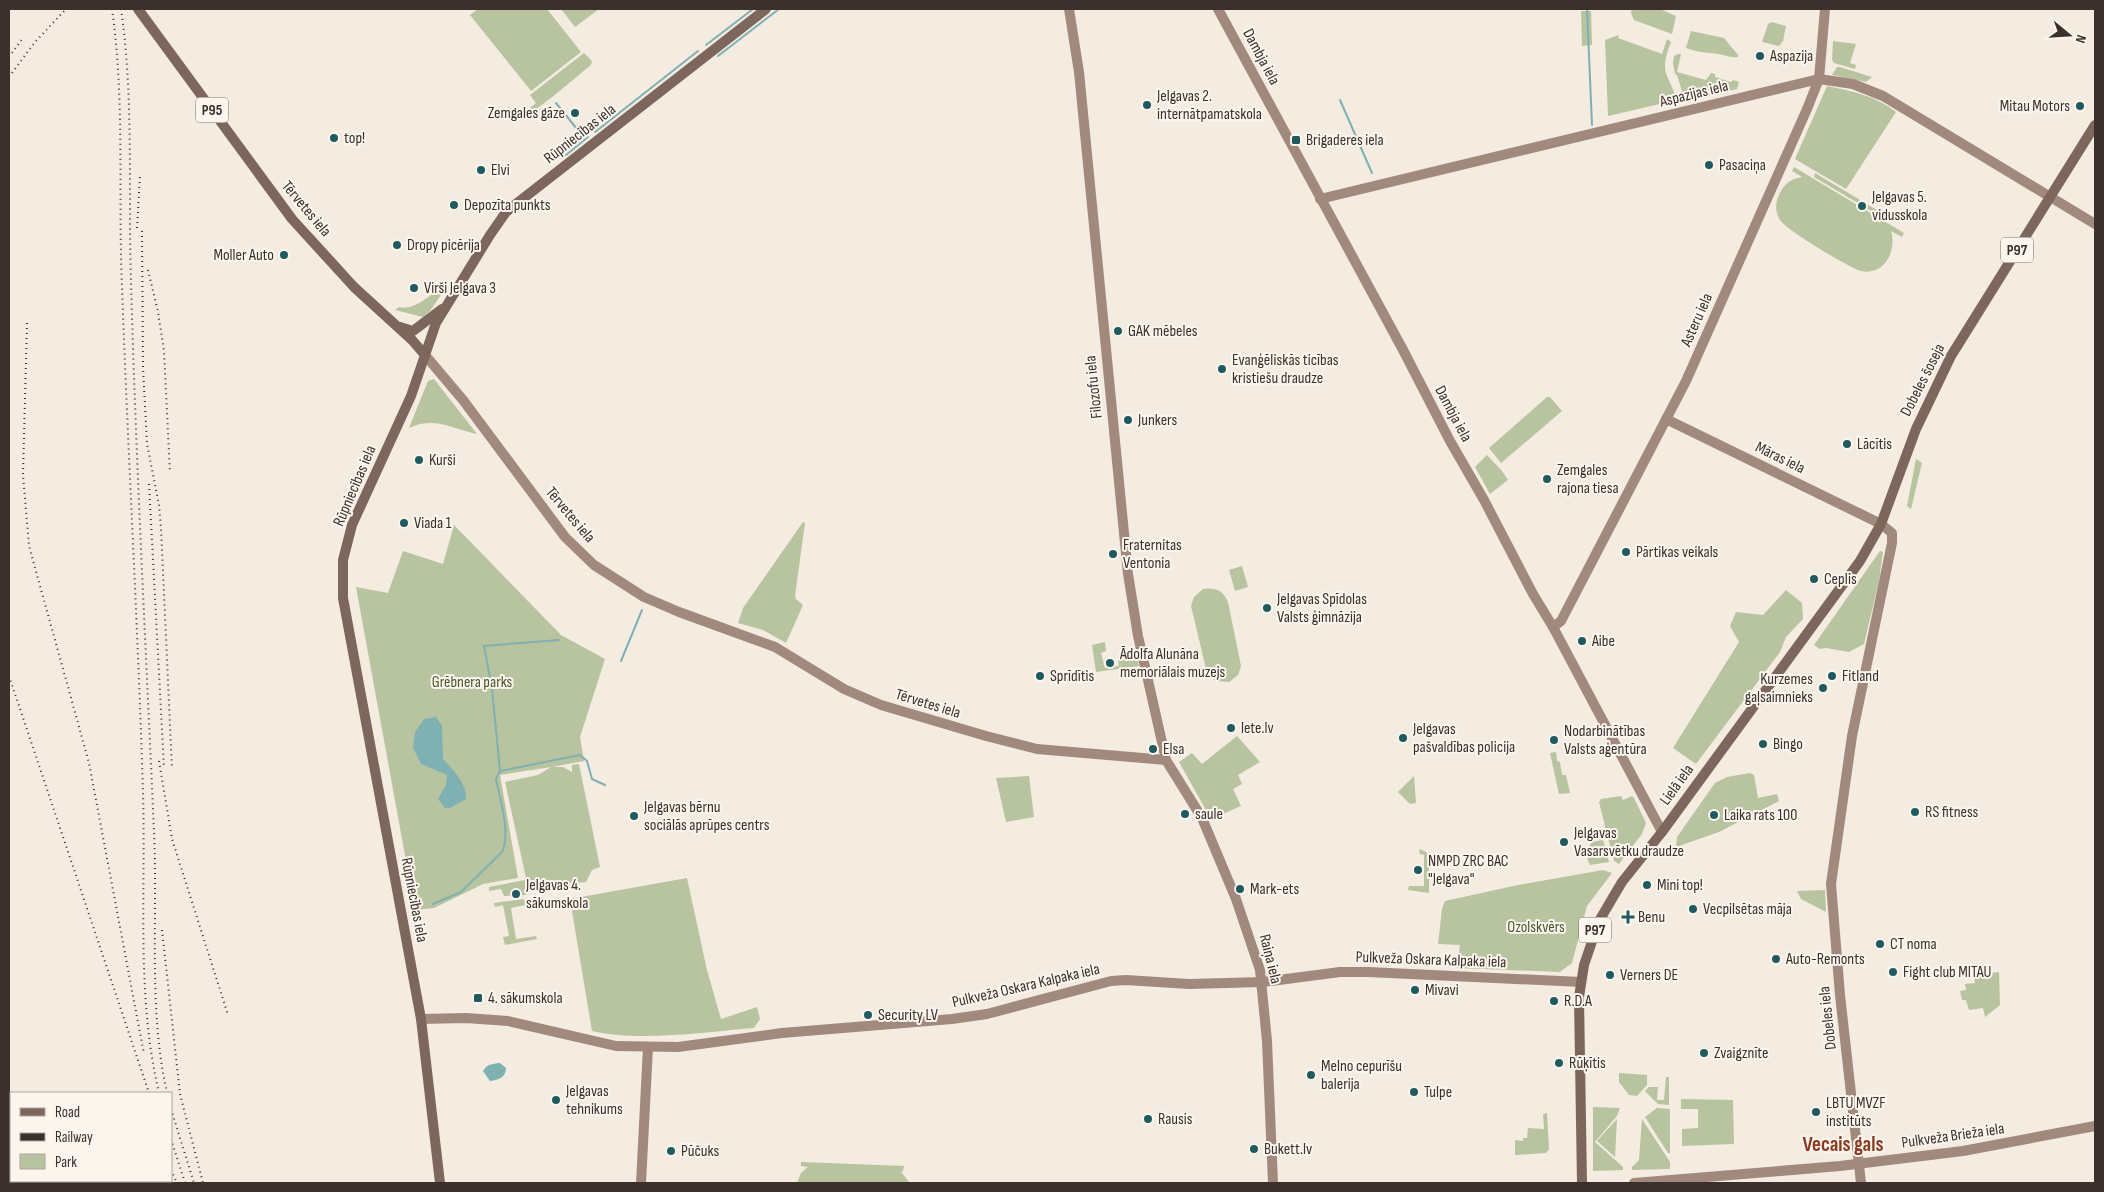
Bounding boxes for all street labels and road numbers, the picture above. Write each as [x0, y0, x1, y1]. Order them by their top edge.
street label: Dambja iela [1238, 26, 1284, 88]
street label: Aspazijas iela [1657, 76, 1730, 112]
road number: P95 [196, 98, 228, 122]
street label: Rūpniecības iela [540, 100, 620, 168]
street label: Tērvetes iela [277, 177, 335, 241]
road number: P97 [2001, 238, 2033, 262]
street label: Asteru iela [1676, 290, 1717, 350]
street label: Dobeles šoseja [1897, 341, 1949, 419]
street label: Filozofu iela [1081, 355, 1107, 419]
street label: Dambja iela [1430, 383, 1476, 445]
street label: Māras iela [1752, 438, 1808, 478]
street label: Rūpniecības iela [329, 443, 381, 529]
street label: Tērvetes iela [541, 483, 599, 547]
street label: Tērvetes iela [893, 685, 963, 723]
street label: Lielā iela [1656, 761, 1698, 809]
street label: Rūpniecības iela [396, 856, 432, 944]
road number: P97 [1579, 918, 1611, 942]
street label: Raiņa iela [1255, 932, 1285, 986]
street label: Pulkveža Oskara Kalpaka iela [1355, 948, 1507, 972]
street label: Pulkveža Oskara Kalpaka iela [950, 960, 1102, 1012]
street label: Dobeles iela [1815, 985, 1841, 1051]
street label: Pulkveža Brieža iela [1900, 1119, 2006, 1153]

